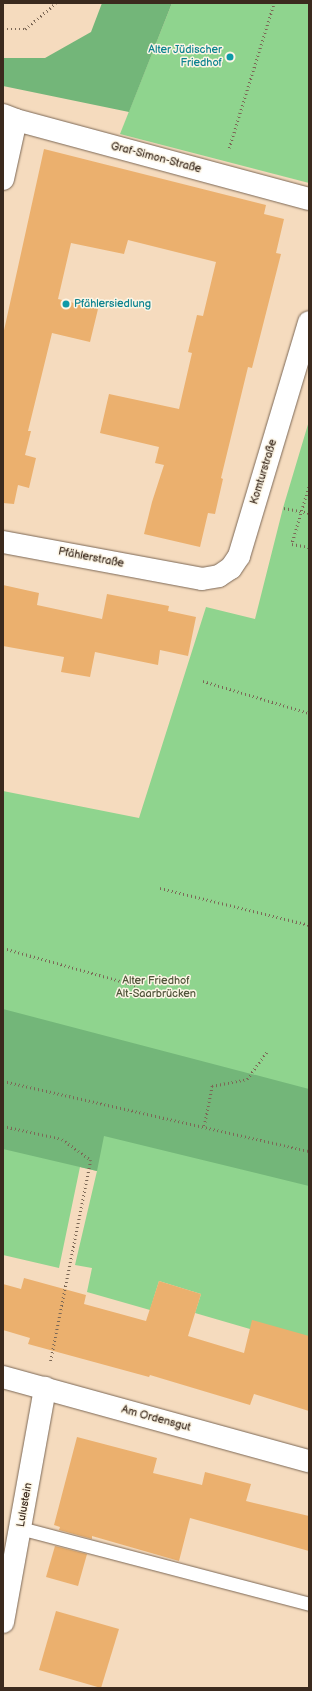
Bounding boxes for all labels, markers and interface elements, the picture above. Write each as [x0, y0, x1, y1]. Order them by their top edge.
place label: Alter Jüdischer Friedhof [148, 44, 222, 70]
marker: Alter Jüdischer Friedhof [225, 52, 235, 62]
street label: Graf-Simon-Straße [109, 140, 203, 176]
place label: Pfählersiedlung [74, 297, 151, 311]
marker: Pfählersiedlung [61, 299, 71, 309]
street label: Komturstraße [248, 438, 280, 506]
street label: Pfählerstraße [57, 545, 125, 571]
park label: Alter Friedhof Alt-Saarbrücken [116, 975, 196, 1001]
street label: Am Ordensgut [120, 1403, 192, 1435]
street label: Lulustein [15, 1482, 35, 1528]

